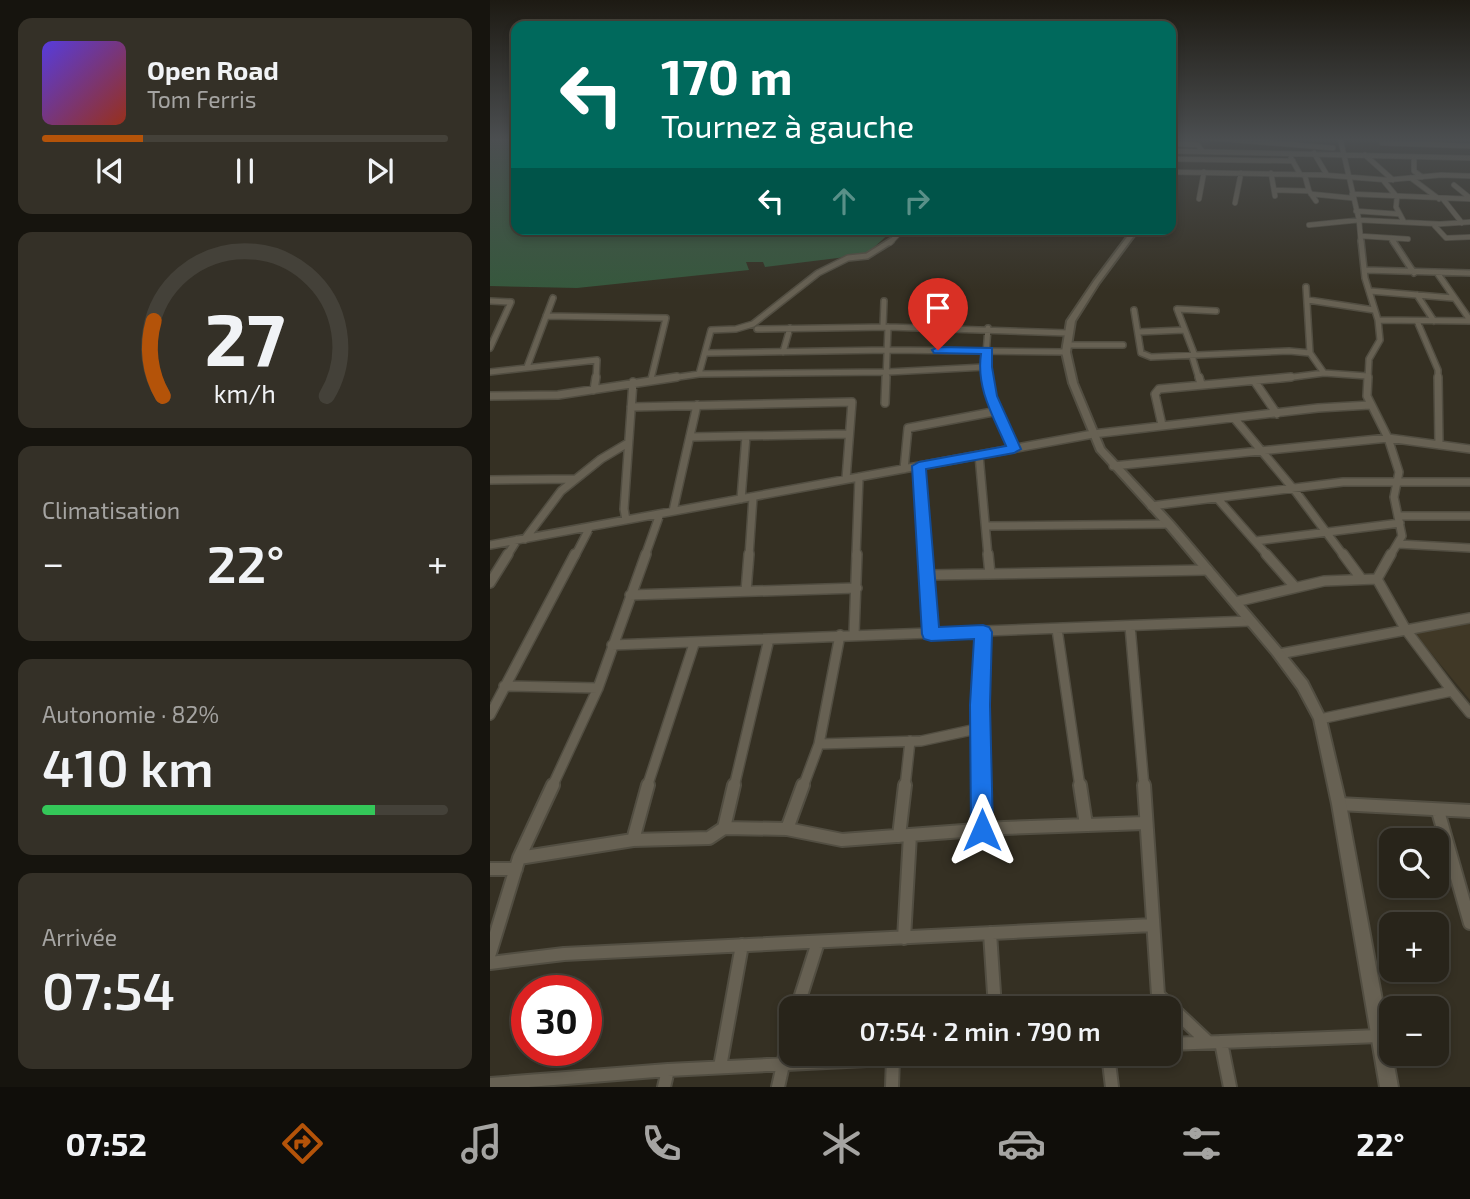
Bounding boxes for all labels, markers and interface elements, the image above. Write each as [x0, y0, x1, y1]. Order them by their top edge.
text: 170 m [661, 46, 793, 105]
icon: left [546, 49, 637, 140]
text: Open Road [147, 54, 279, 85]
text: Tom Ferris [147, 85, 256, 113]
text: Tournez à gauche [661, 106, 914, 144]
icon: previous [91, 152, 129, 190]
icon: pause [226, 152, 264, 190]
icon: next [361, 152, 399, 190]
icon: left [752, 182, 790, 220]
icon: ahead [825, 182, 863, 220]
icon: right [898, 182, 936, 220]
pin [908, 278, 968, 350]
icon: arrive [919, 289, 957, 327]
text: 27 [205, 293, 285, 381]
text: km/h [214, 377, 276, 407]
text: Climatisation [42, 496, 180, 524]
text: 22° [207, 531, 285, 593]
text: − [42, 539, 64, 585]
text: + [427, 539, 448, 585]
text: Autonomie · 82% [42, 700, 219, 728]
text: 410 km [42, 735, 214, 797]
position arrow [945, 793, 1019, 867]
map controls [1379, 828, 1449, 1066]
button: search [1379, 828, 1449, 898]
button: + [1379, 912, 1449, 982]
text: Arrivée [42, 923, 117, 951]
text: 07:54 [42, 958, 175, 1020]
speed limit sign: 30 [511, 975, 602, 1066]
button: − [1379, 996, 1449, 1066]
text: 07:54 · 2 min · 790 m [859, 1015, 1101, 1046]
icon: directions [278, 1119, 327, 1168]
icon: music [457, 1119, 506, 1168]
icon: phone [637, 1119, 686, 1168]
icon: climate [817, 1119, 866, 1168]
icon: car [997, 1119, 1046, 1168]
icon: filters [1177, 1119, 1226, 1168]
text: 07:52 [65, 1124, 147, 1162]
text: 22° [1356, 1124, 1405, 1162]

